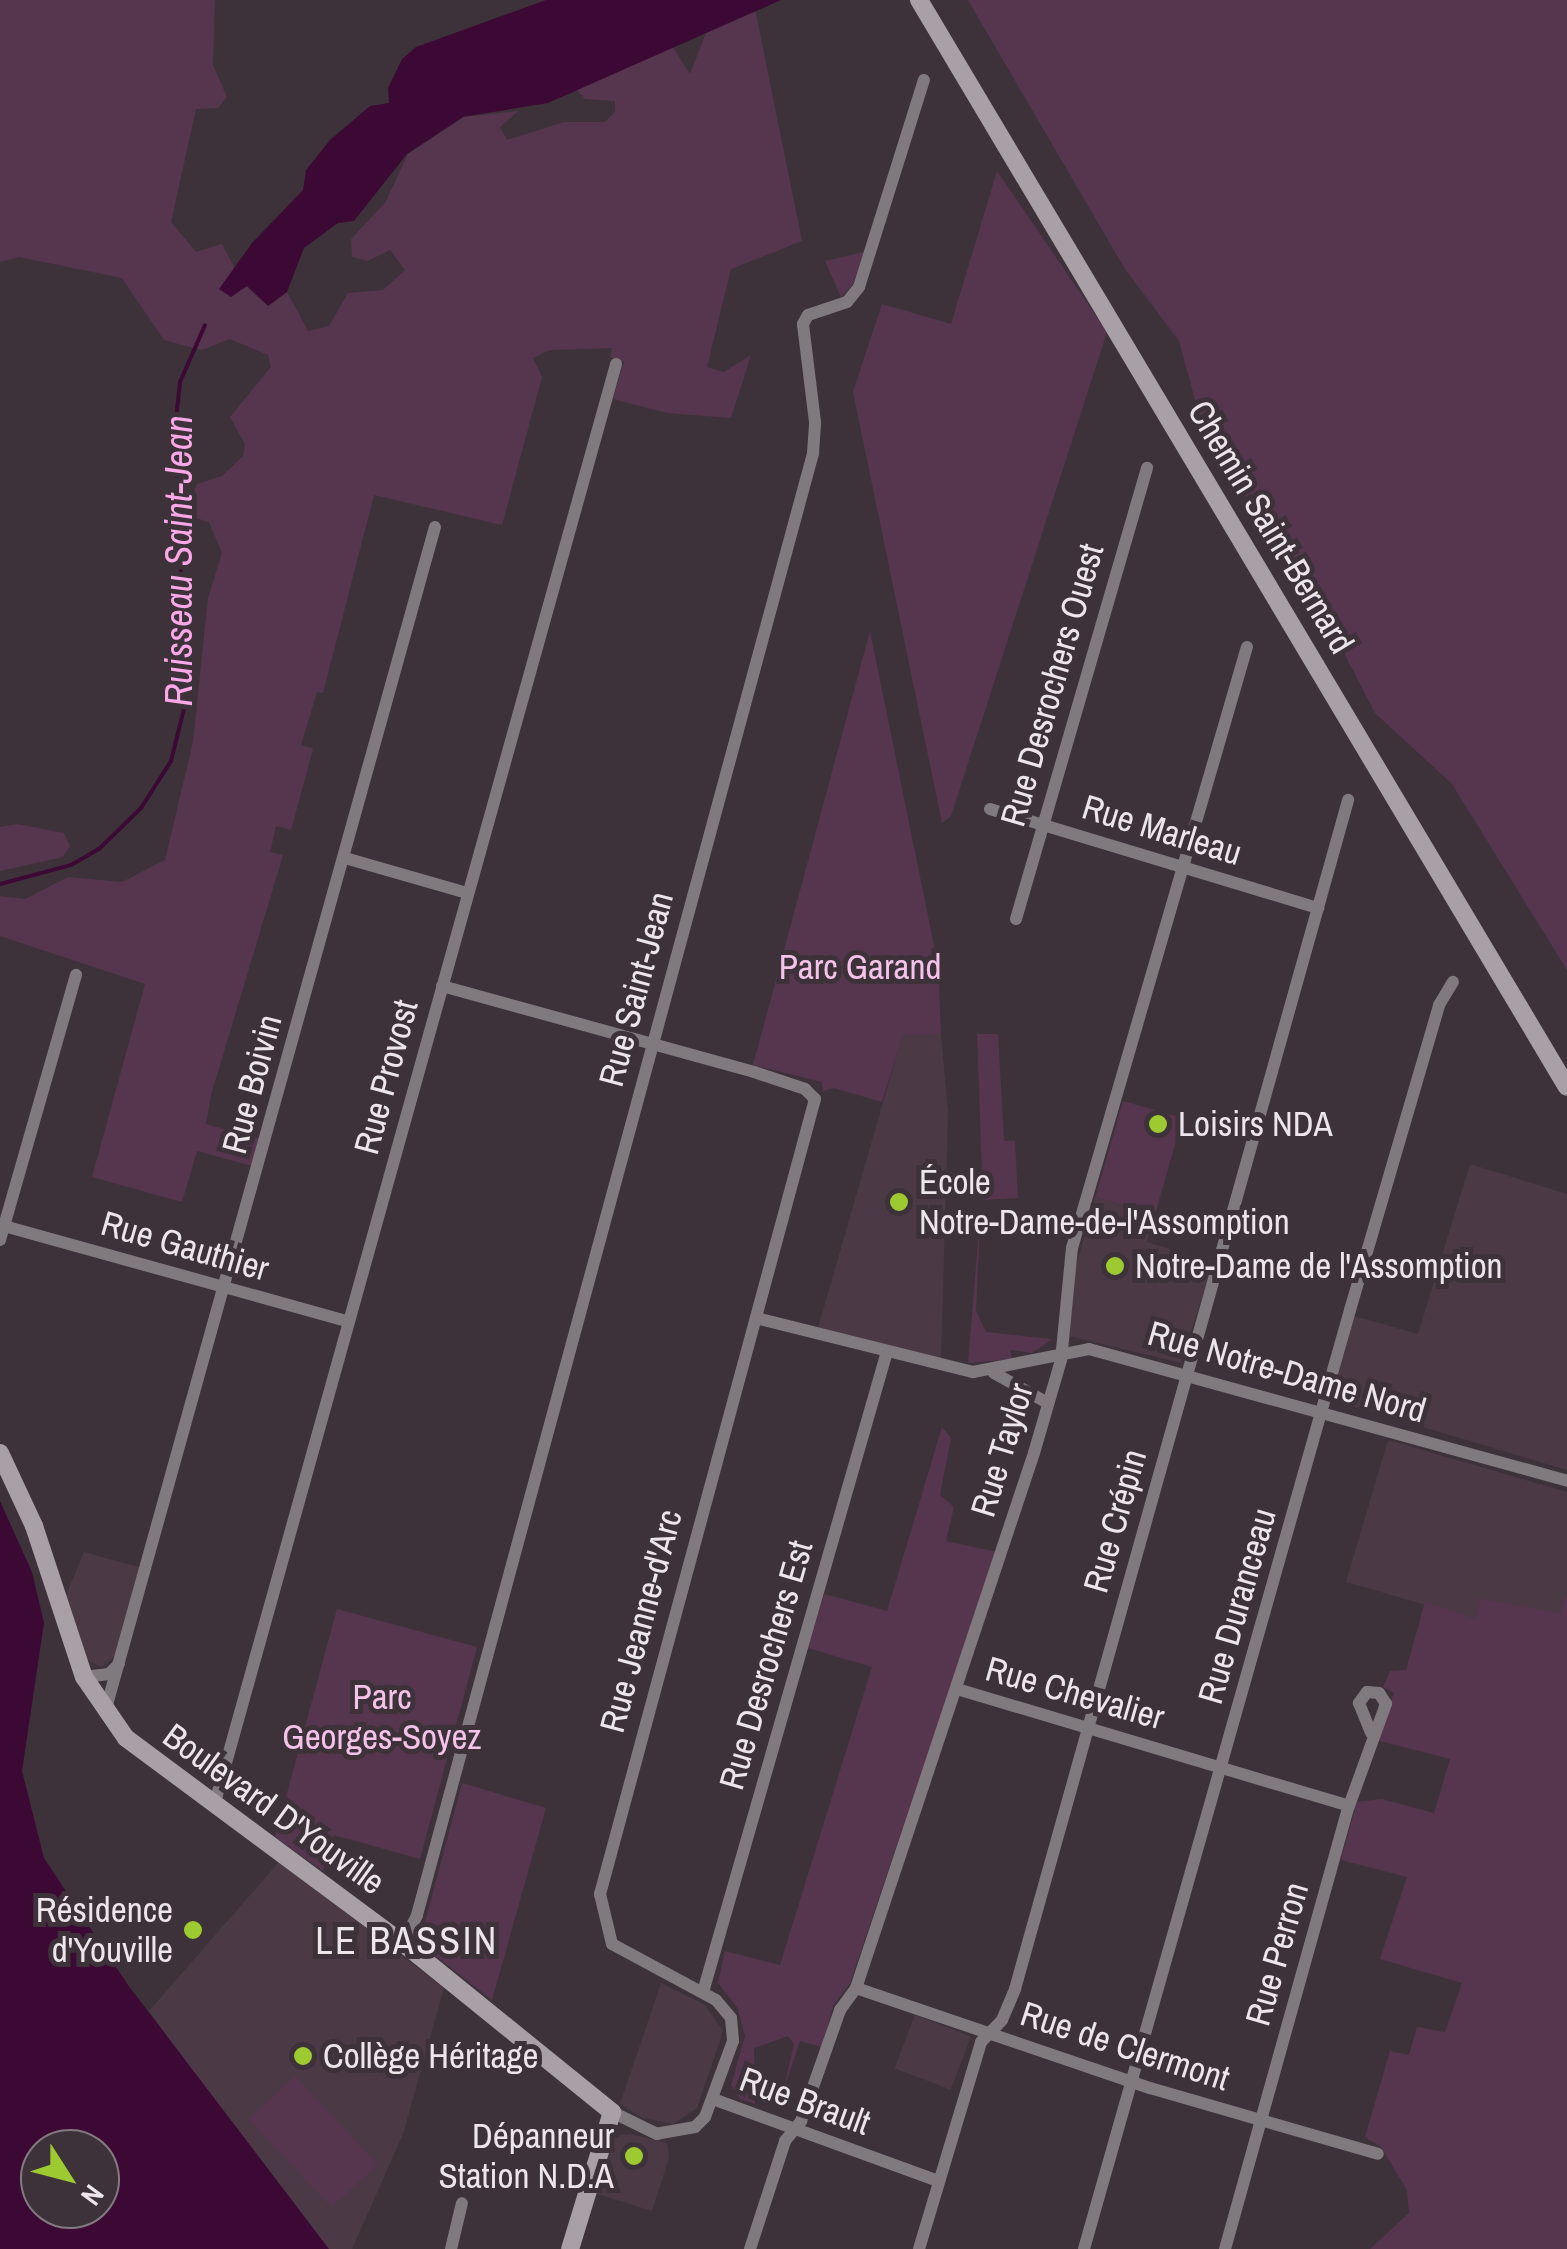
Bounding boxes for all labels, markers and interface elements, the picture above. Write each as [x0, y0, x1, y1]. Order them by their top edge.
street label: Chemin Saint-Bernard [1179, 393, 1363, 661]
water label: Ruisseau Saint-Jean [156, 415, 202, 707]
street label: Rue Desrochers Ouest [992, 539, 1112, 831]
street label: Rue Marleau [1077, 786, 1247, 874]
street label: Rue Saint-Jean [590, 887, 682, 1091]
park label: Parc Garand [779, 946, 941, 988]
street label: Rue Provost [345, 995, 427, 1159]
street label: Rue Boivin [213, 1010, 291, 1158]
place label: Loisirs NDA [1178, 1103, 1333, 1145]
marker: Loisirs NDA [1147, 1113, 1169, 1135]
place label: École Notre-Dame-de-l'Assomption [919, 1161, 1290, 1243]
marker: École Notre-Dame-de-l'Assomption [888, 1191, 910, 1213]
street label: Rue Gauthier [96, 1202, 274, 1290]
place label: Notre-Dame de l'Assomption [1135, 1245, 1503, 1287]
marker: Notre-Dame de l'Assomption [1104, 1255, 1126, 1277]
street label: Rue Notre-Dame Nord [1143, 1312, 1431, 1432]
street label: Rue Taylor [962, 1378, 1042, 1522]
street label: Rue Crépin [1075, 1445, 1155, 1597]
street label: Rue Duranceau [1189, 1504, 1285, 1708]
street label: Rue Jeanne-d'Arc [591, 1505, 691, 1737]
street label: Rue Desrochers Est [710, 1536, 822, 1794]
street label: Rue Chevalier [981, 1648, 1169, 1738]
park label: Parc Georges-Soyez [282, 1676, 482, 1758]
street label: Boulevard D'Youville [155, 1715, 393, 1903]
street label: Rue Perron [1237, 1878, 1317, 2030]
place label: Résidence d'Youville [36, 1889, 173, 1971]
district label: LE BASSIN [315, 1918, 499, 1964]
marker: Résidence d'Youville [182, 1919, 204, 1941]
street label: Rue de Clermont [1015, 1993, 1235, 2099]
place label: Collège Héritage [323, 2035, 538, 2077]
marker: Collège Héritage [292, 2045, 314, 2067]
street label: Rue Brault [734, 2058, 876, 2144]
place label: Dépanneur Station N.D.A [439, 2115, 614, 2197]
north arrow [20, 2129, 120, 2229]
marker: Dépanneur Station N.D.A [623, 2145, 645, 2167]
text: N [72, 2178, 113, 2213]

